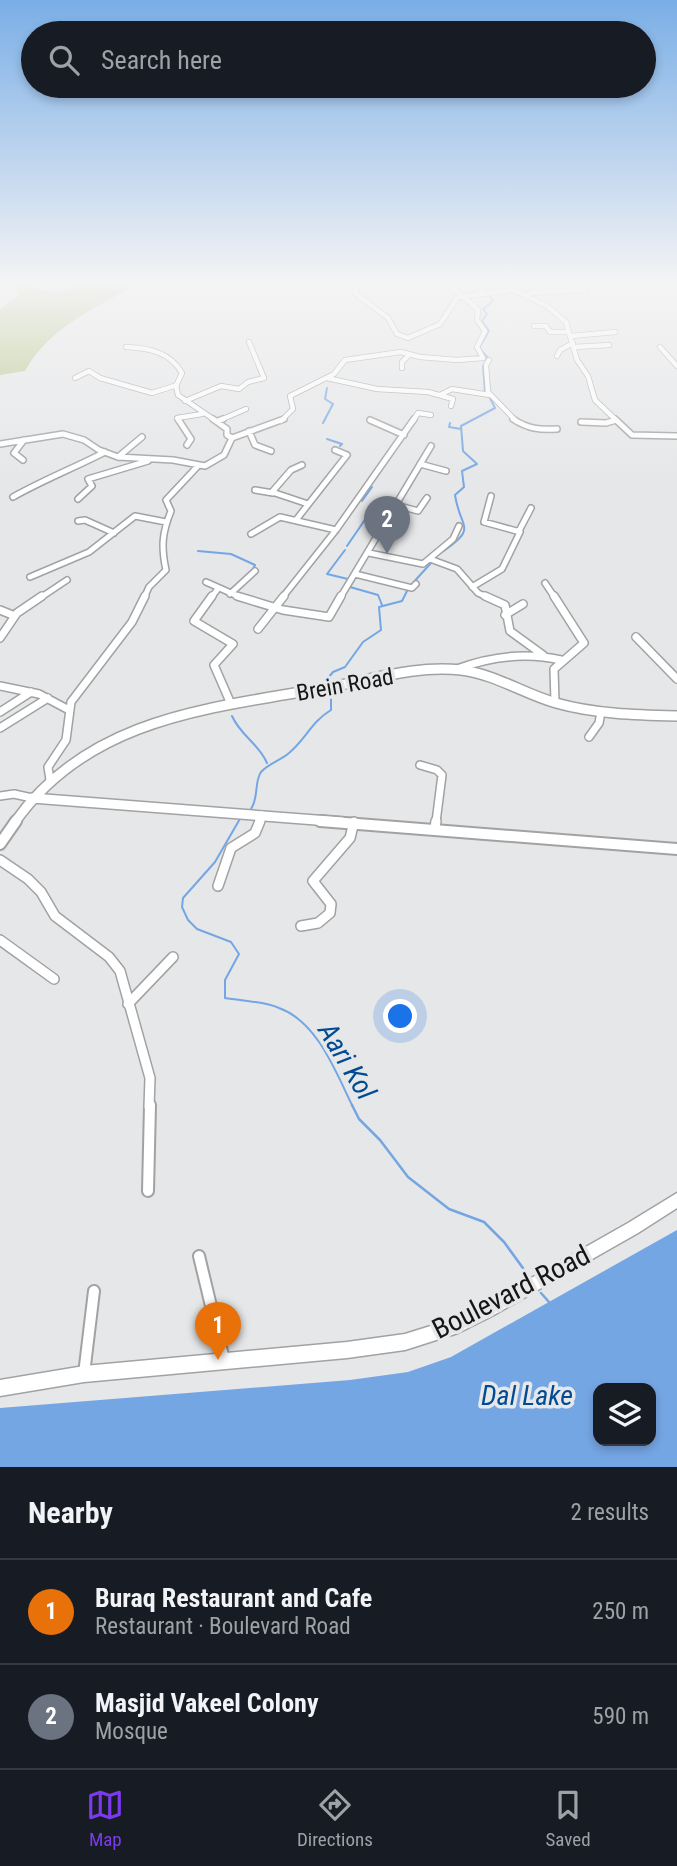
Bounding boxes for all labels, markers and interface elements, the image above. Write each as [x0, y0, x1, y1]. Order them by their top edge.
search box [21, 21, 656, 98]
icon: search [45, 41, 83, 79]
text: Search here [101, 45, 222, 75]
pin: 2 [364, 496, 410, 554]
street label: Brein Road [294, 663, 396, 707]
your location [383, 999, 417, 1033]
water label: Aari Kol [311, 1016, 383, 1106]
street label: Boulevard Road [427, 1238, 595, 1346]
pin: 1 [195, 1302, 241, 1360]
water label: Dal Lake [481, 1379, 573, 1412]
map controls [593, 1383, 656, 1446]
button: layers [593, 1383, 656, 1446]
text: Nearby [28, 1495, 113, 1530]
text: 2 results [571, 1499, 649, 1526]
text: Buraq Restaurant and Cafe [95, 1583, 372, 1613]
text: 1 [45, 1598, 57, 1625]
text: 250 m [592, 1598, 649, 1625]
text: Restaurant · Boulevard Road [95, 1613, 351, 1640]
text: Masjid Vakeel Colony [95, 1688, 318, 1718]
text: 2 [45, 1703, 57, 1730]
text: 590 m [592, 1703, 649, 1730]
text: Mosque [95, 1718, 168, 1745]
tab: Map [86, 1786, 124, 1851]
tab: Directions [297, 1786, 373, 1851]
tab: Saved [545, 1786, 591, 1851]

